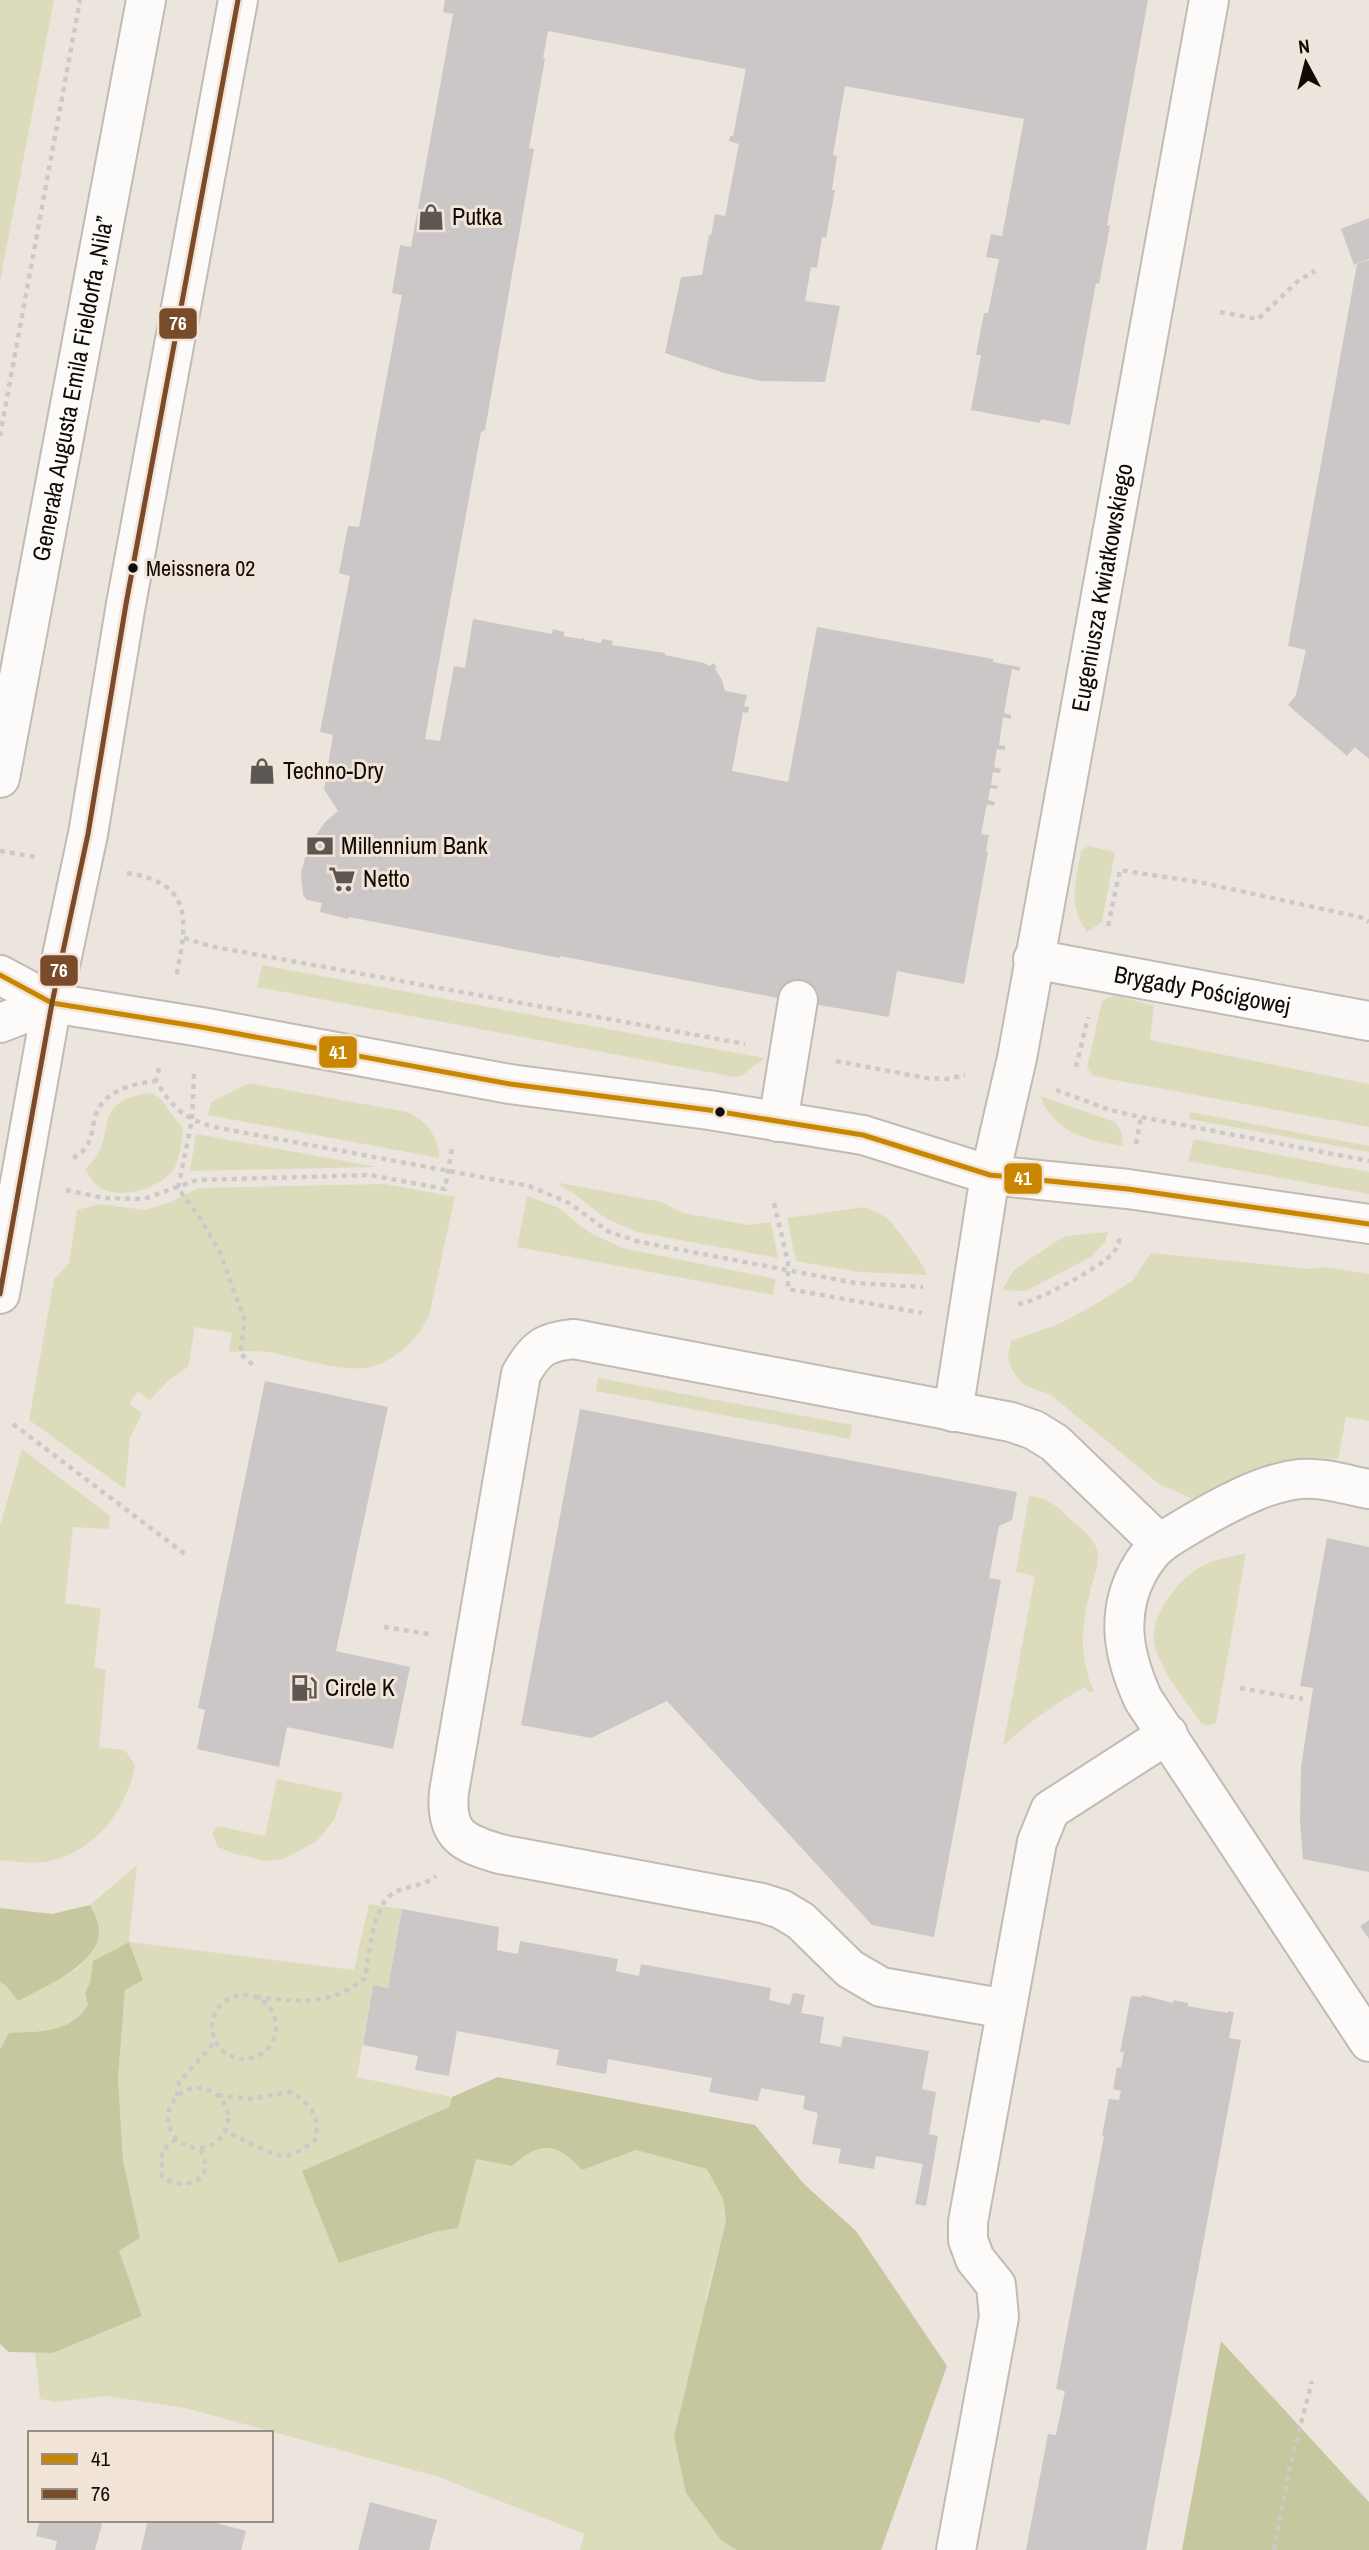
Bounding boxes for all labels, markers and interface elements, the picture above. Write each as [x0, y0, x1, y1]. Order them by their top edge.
north arrow [1271, 28, 1341, 98]
text: N [1297, 33, 1311, 60]
place label: Putka [452, 200, 502, 232]
shop icon: Putka [416, 202, 446, 232]
street label: Generała Augusta Emila Fieldorfa „Nila” [24, 213, 120, 564]
line badge: 76 [158, 307, 198, 340]
text: 76 [169, 310, 187, 336]
street label: Eugeniusza Kwiatkowskiego [1063, 461, 1140, 714]
place label: Meissnera 02 [146, 553, 255, 583]
marker: Meissnera 02 [126, 561, 140, 575]
place label: Techno-Dry [283, 754, 384, 786]
shop icon: Techno-Dry [247, 756, 277, 786]
place label: Millennium Bank [341, 829, 488, 861]
bank icon: Millennium Bank [305, 831, 335, 861]
place label: Netto [363, 862, 410, 894]
supermarket icon: Netto [327, 864, 357, 894]
line badge: 76 [39, 954, 79, 987]
text: 76 [50, 957, 68, 983]
street label: Brygady Pościgowej [1112, 957, 1293, 1021]
line badge: 41 [318, 1035, 358, 1069]
text: 41 [329, 1039, 347, 1065]
unlabelled marker [713, 1105, 727, 1119]
line badge: 41 [1003, 1162, 1043, 1195]
text: 41 [1014, 1165, 1032, 1191]
place label: Circle K [325, 1671, 395, 1703]
fuel station icon: Circle K [289, 1673, 319, 1703]
legend [28, 2431, 273, 2522]
text: 41 [91, 2444, 111, 2473]
text: 76 [91, 2479, 110, 2508]

